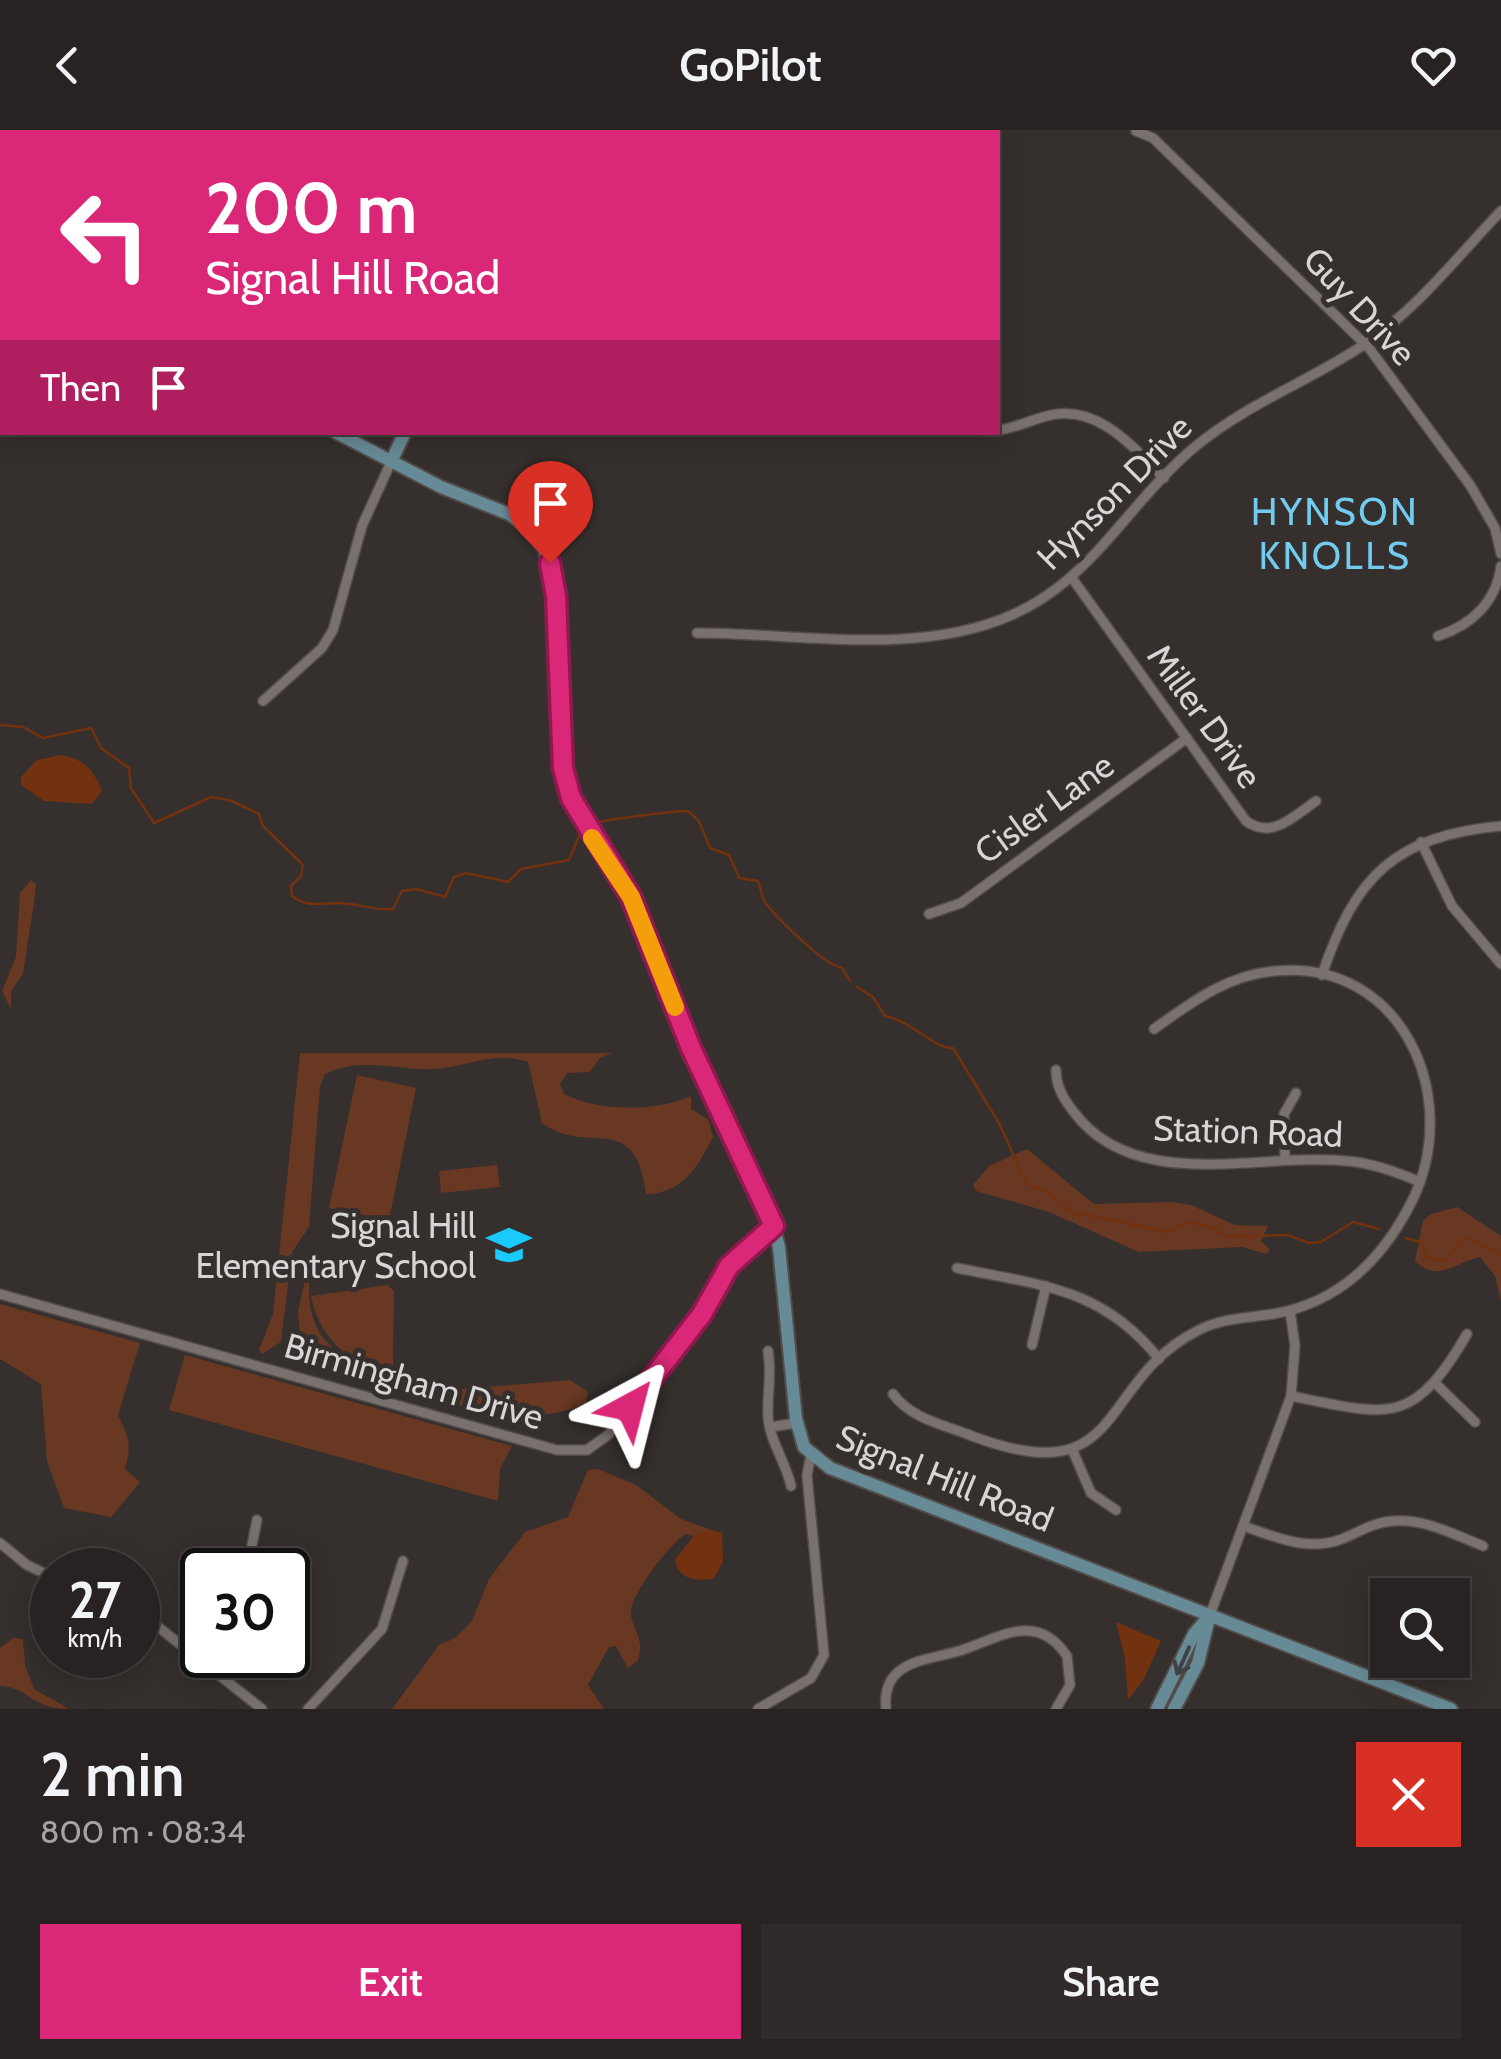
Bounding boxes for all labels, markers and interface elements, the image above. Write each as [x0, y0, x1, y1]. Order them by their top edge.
icon: back [40, 38, 95, 93]
text: GoPilot [679, 38, 822, 92]
icon: heart [1406, 38, 1461, 93]
text: 200 m [205, 165, 417, 251]
icon: left [40, 170, 170, 300]
street label: Guy Drive [1295, 238, 1425, 374]
text: Signal Hill Road [205, 251, 500, 305]
icon: arrive [141, 360, 196, 415]
text: Then [40, 364, 121, 411]
street label: Hynson Drive [1028, 406, 1200, 578]
pin [508, 461, 593, 564]
icon: arrive [523, 476, 578, 531]
district label: HYNSON KNOLLS [1251, 488, 1419, 579]
street label: Miller Drive [1138, 636, 1272, 796]
street label: Cisler Lane [966, 743, 1122, 873]
street label: Station Road [1152, 1106, 1344, 1156]
place label: Signal Hill Elementary School [195, 1204, 477, 1287]
school or university icon: Signal Hill Elementary School [485, 1221, 533, 1269]
street label: Birmingham Drive [280, 1324, 548, 1438]
position arrow [578, 1355, 682, 1459]
street label: Signal Hill Road [830, 1415, 1060, 1541]
speed limit sign: 30 [180, 1548, 310, 1678]
text: 27 [69, 1570, 121, 1631]
map controls [1370, 1578, 1470, 1678]
button: search [1370, 1578, 1470, 1678]
text: km/h [68, 1623, 122, 1653]
one-way arrow [1173, 1645, 1191, 1676]
text: 2 min [40, 1738, 185, 1811]
button: close [1356, 1742, 1461, 1847]
text: 800 m · 08:34 [40, 1812, 246, 1851]
button: Exit [40, 1924, 741, 2039]
button: Share [761, 1924, 1461, 2039]

